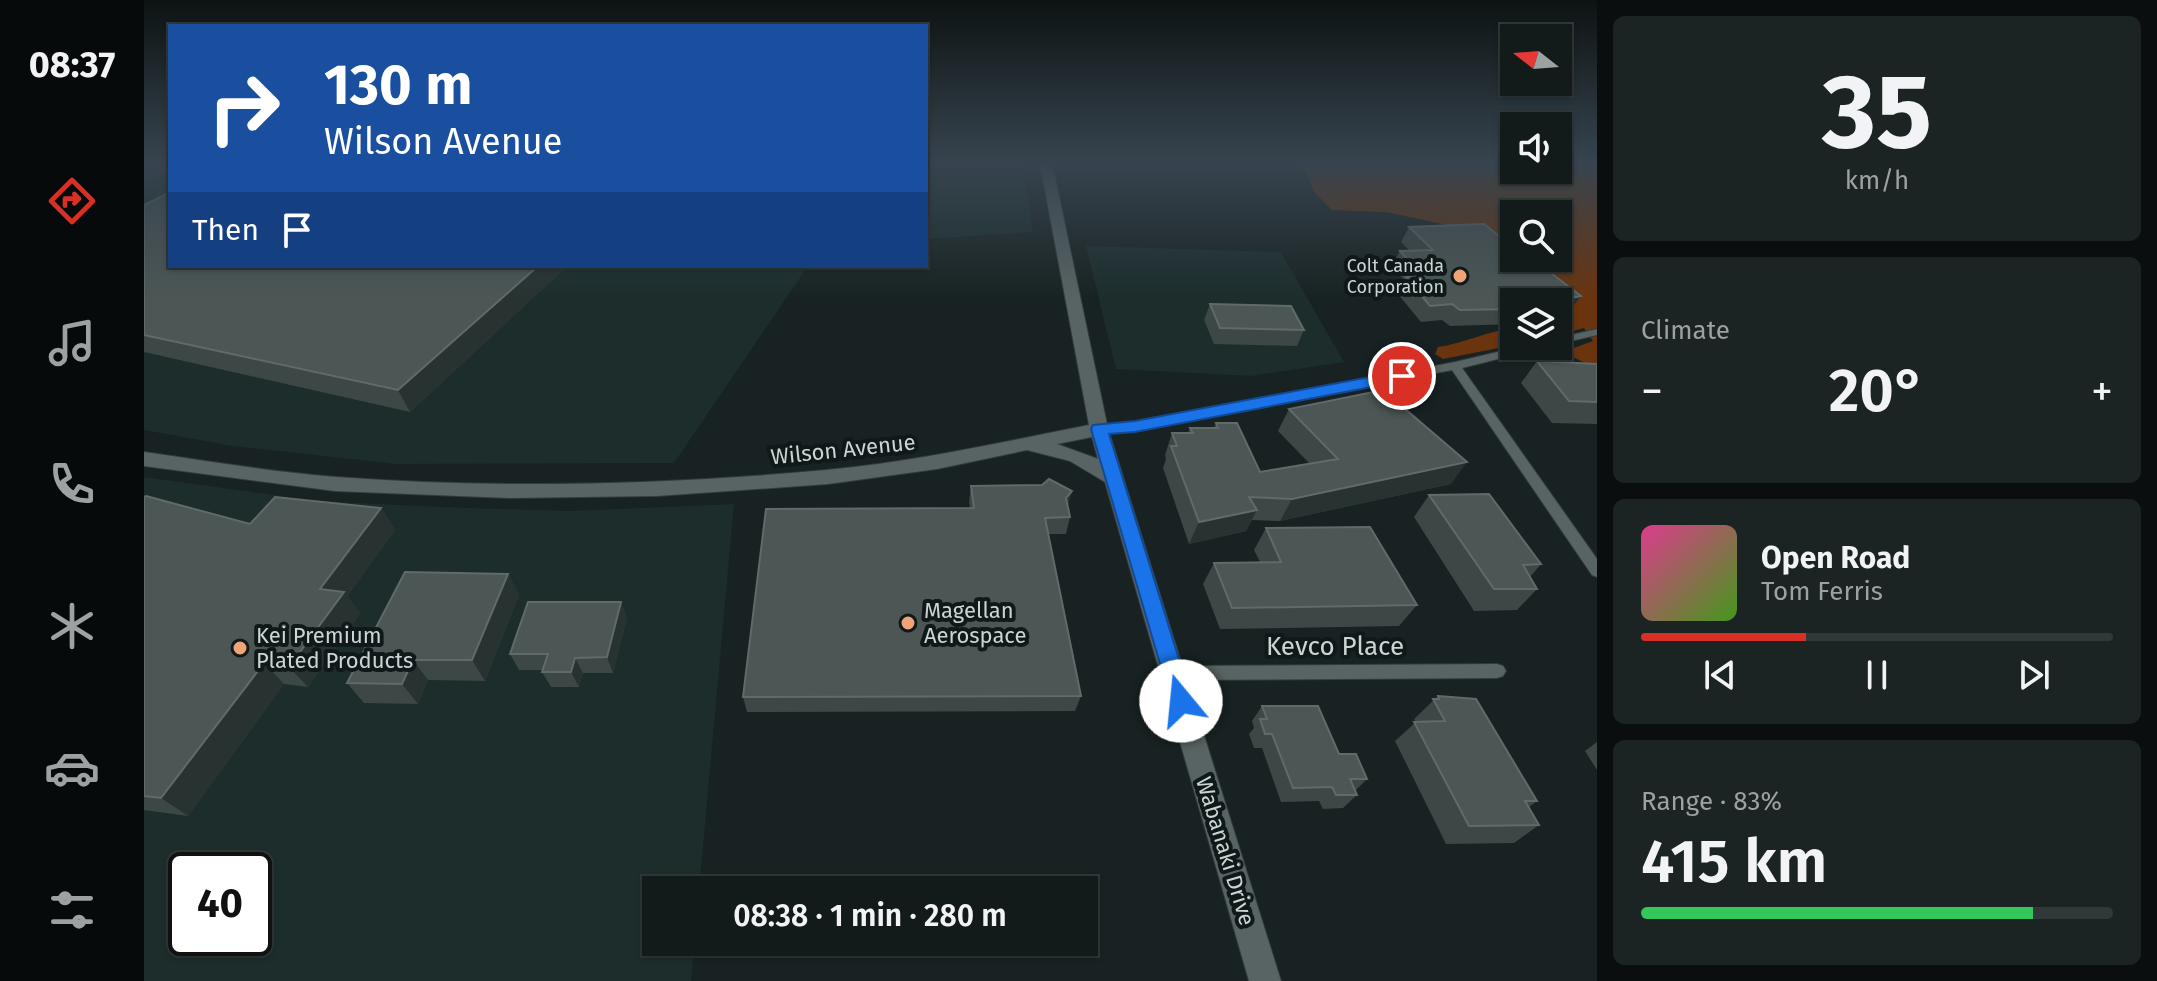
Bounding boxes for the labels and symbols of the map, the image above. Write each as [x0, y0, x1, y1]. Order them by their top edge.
north arrow [1500, 24, 1572, 96]
place label: Colt Canada Corporation [1347, 255, 1444, 298]
marker: Colt Canada Corporation [1451, 267, 1469, 285]
pin [1368, 342, 1436, 410]
street label: Wilson Avenue [769, 428, 917, 471]
place label: Magellan Aerospace [924, 597, 1026, 649]
marker: Magellan Aerospace [899, 614, 917, 632]
place label: Kei Premium Plated Products [256, 622, 413, 674]
street label: Kevco Place [1266, 631, 1404, 662]
marker: Kei Premium Plated Products [231, 639, 249, 657]
position arrow [1139, 659, 1223, 743]
street label: Wabanaki Drive [1190, 774, 1261, 929]
speed limit sign: 40 [168, 852, 272, 956]

